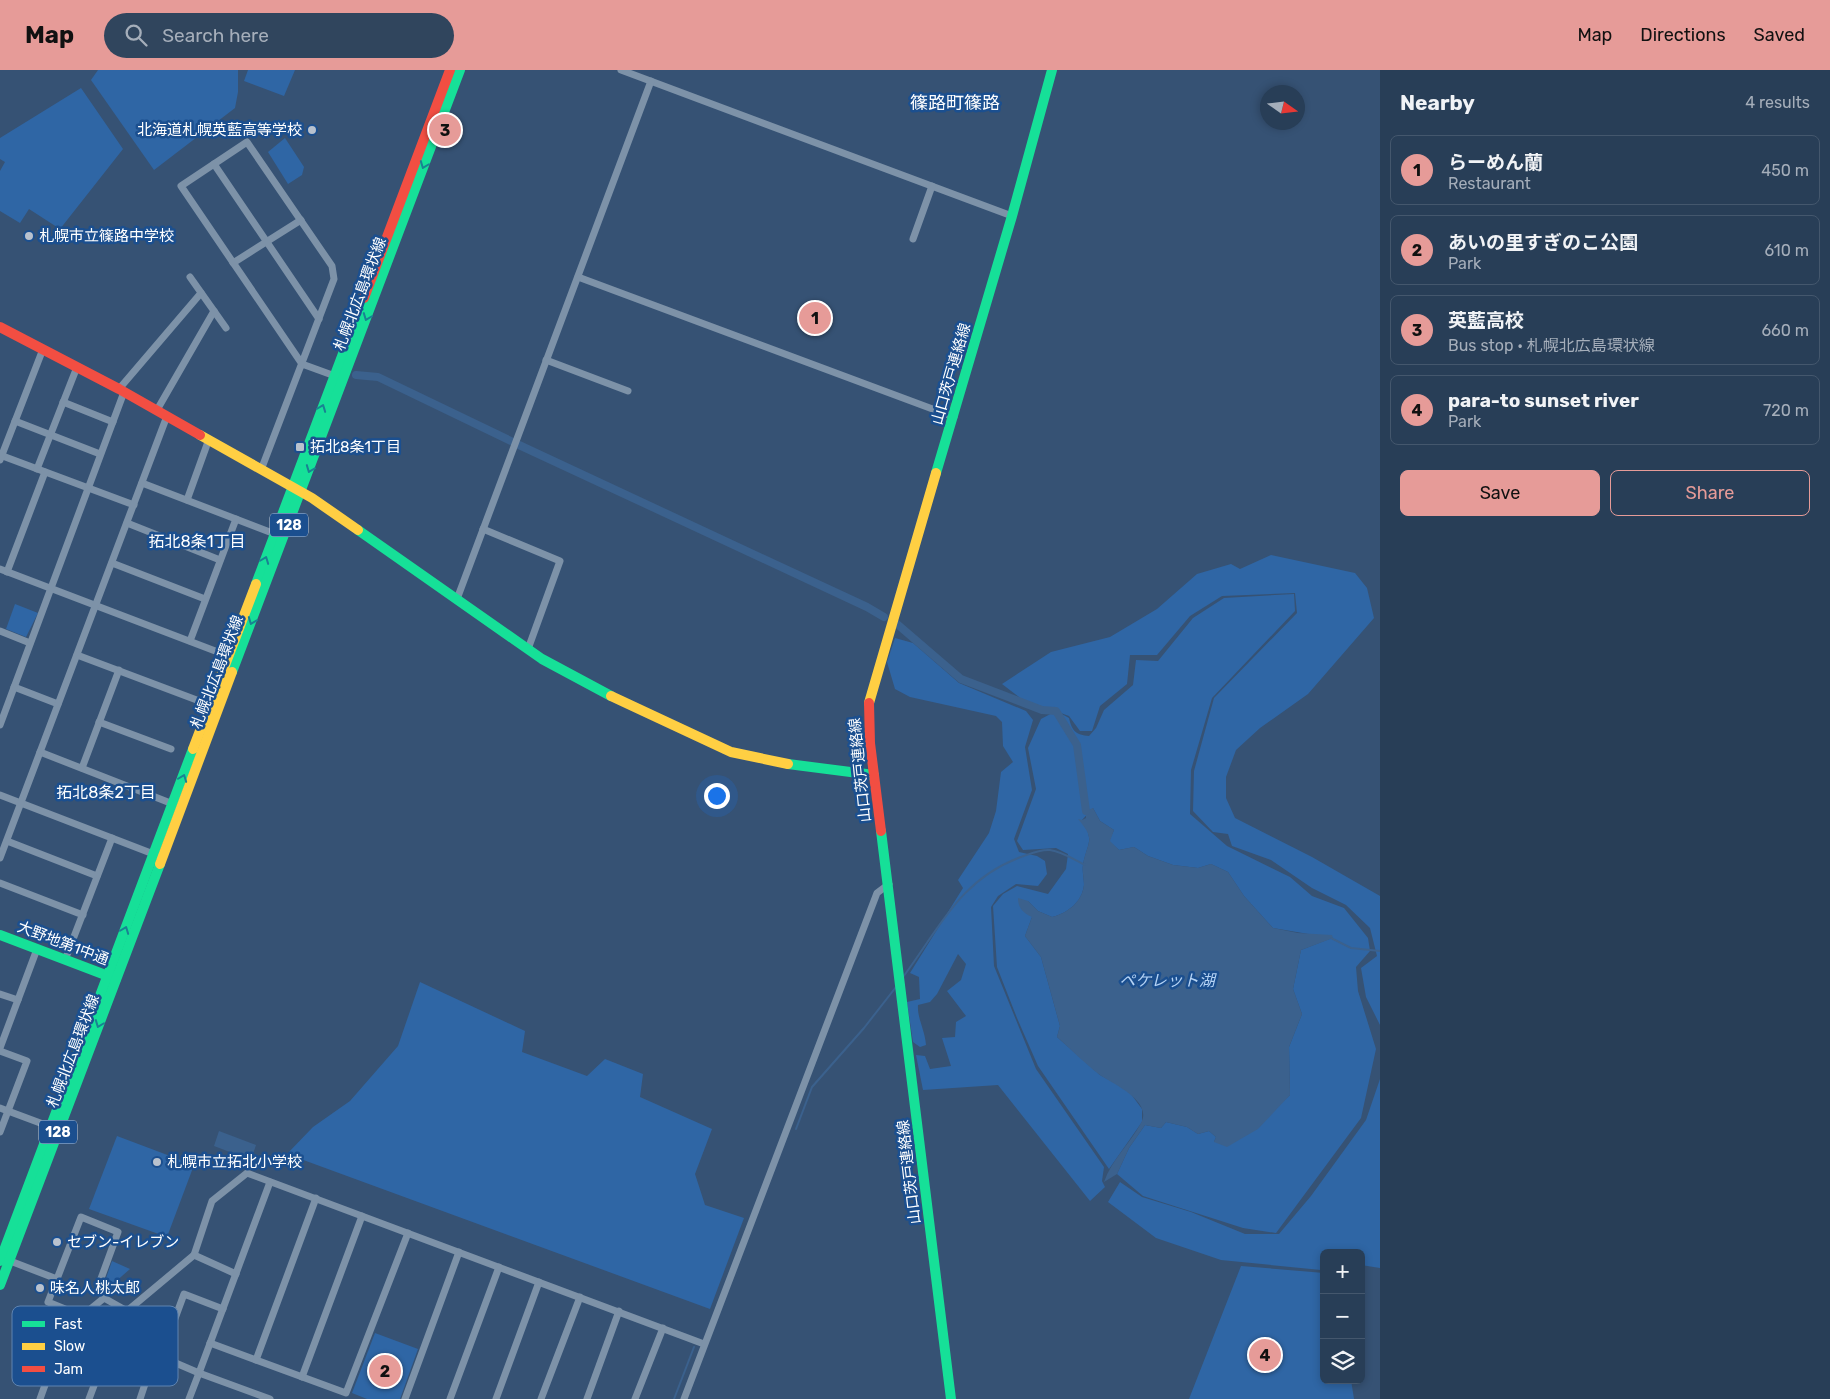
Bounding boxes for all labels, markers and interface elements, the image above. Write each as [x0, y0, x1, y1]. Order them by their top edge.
search box [104, 13, 454, 58]
text: Map [25, 21, 74, 49]
icon: search [122, 21, 150, 49]
text: Search here [162, 24, 269, 47]
text: Map [1577, 24, 1612, 46]
text: Directions [1640, 24, 1726, 46]
text: Saved [1754, 24, 1805, 46]
north arrow [1260, 85, 1305, 130]
text: Nearby [1400, 90, 1475, 115]
district label: 篠路町篠路 [910, 92, 1000, 114]
text: 4 results [1745, 93, 1810, 112]
pin: 3 [429, 111, 461, 149]
place label: 北海道札幌英藍高等学校 [137, 121, 302, 139]
marker: 北海道札幌英藍高等学校 [306, 124, 318, 136]
text: らーめん蘭 [1448, 151, 1543, 174]
one-way arrow [420, 160, 431, 169]
text: 1 [1413, 161, 1421, 180]
text: 450 m [1761, 161, 1809, 180]
text: Restaurant [1448, 174, 1531, 193]
place label: 札幌市立篠路中学校 [39, 227, 174, 245]
marker: 札幌市立篠路中学校 [23, 230, 35, 242]
text: あいの里すぎのこ公園 [1448, 231, 1638, 254]
street label: 札幌北広島環状線 [330, 235, 390, 353]
text: 2 [1412, 241, 1422, 260]
text: 610 m [1765, 241, 1809, 260]
text: Park [1448, 254, 1481, 273]
pin: 1 [799, 299, 831, 337]
text: 英藍高校 [1448, 309, 1524, 332]
one-way arrow [363, 312, 373, 321]
street label: 山口茨戸連絡線 [928, 321, 974, 427]
text: 3 [1412, 321, 1422, 340]
text: 660 m [1761, 321, 1809, 340]
text: Bus stop · 札幌北広島環状線 [1448, 336, 1655, 355]
text: para-to sunset river [1448, 389, 1639, 412]
text: 4 [1412, 401, 1422, 420]
text: 720 m [1763, 401, 1809, 420]
one-way arrow [316, 405, 326, 413]
text: Park [1448, 412, 1481, 431]
place label: 拓北8条1丁目 [310, 438, 401, 456]
marker: 拓北8条1丁目 [294, 441, 306, 453]
one-way arrow [306, 464, 316, 473]
button: Save [1400, 470, 1600, 516]
button: Share [1610, 470, 1810, 516]
road number: 128 [270, 514, 308, 536]
district label: 拓北8条1丁目 [148, 532, 246, 551]
one-way arrow [259, 557, 269, 565]
street label: 札幌北広島環状線 [187, 613, 247, 731]
one-way arrow [248, 616, 258, 625]
street label: 山口茨戸連絡線 [846, 717, 874, 823]
one-way arrow [177, 774, 187, 783]
district label: 拓北8条2丁目 [56, 783, 156, 802]
your location [704, 783, 730, 809]
street label: 大野地第1中通 [15, 917, 111, 969]
one-way arrow [119, 926, 129, 935]
water label: ペケレット湖 [1119, 971, 1218, 990]
street label: 札幌北広島環状線 [43, 992, 103, 1110]
one-way arrow [95, 1020, 105, 1028]
street label: 山口茨戸連絡線 [894, 1119, 924, 1225]
road number: 128 [39, 1120, 77, 1144]
place label: 札幌市立拓北小学校 [167, 1153, 302, 1171]
marker: 札幌市立拓北小学校 [151, 1156, 163, 1168]
place label: セブン-イレブン [67, 1233, 179, 1251]
marker: セブン-イレブン [51, 1236, 63, 1248]
map controls [1320, 1249, 1365, 1384]
button: + [1320, 1249, 1365, 1294]
place label: 味名人桃太郎 [50, 1279, 140, 1297]
marker: 味名人桃太郎 [34, 1282, 46, 1294]
button: − [1320, 1294, 1365, 1339]
legend [12, 1306, 178, 1386]
text: Fast [54, 1316, 83, 1333]
pin: 4 [1249, 1336, 1281, 1374]
text: Slow [54, 1338, 85, 1355]
button: layers [1320, 1339, 1365, 1384]
pin: 2 [369, 1352, 401, 1390]
text: Jam [54, 1361, 83, 1378]

